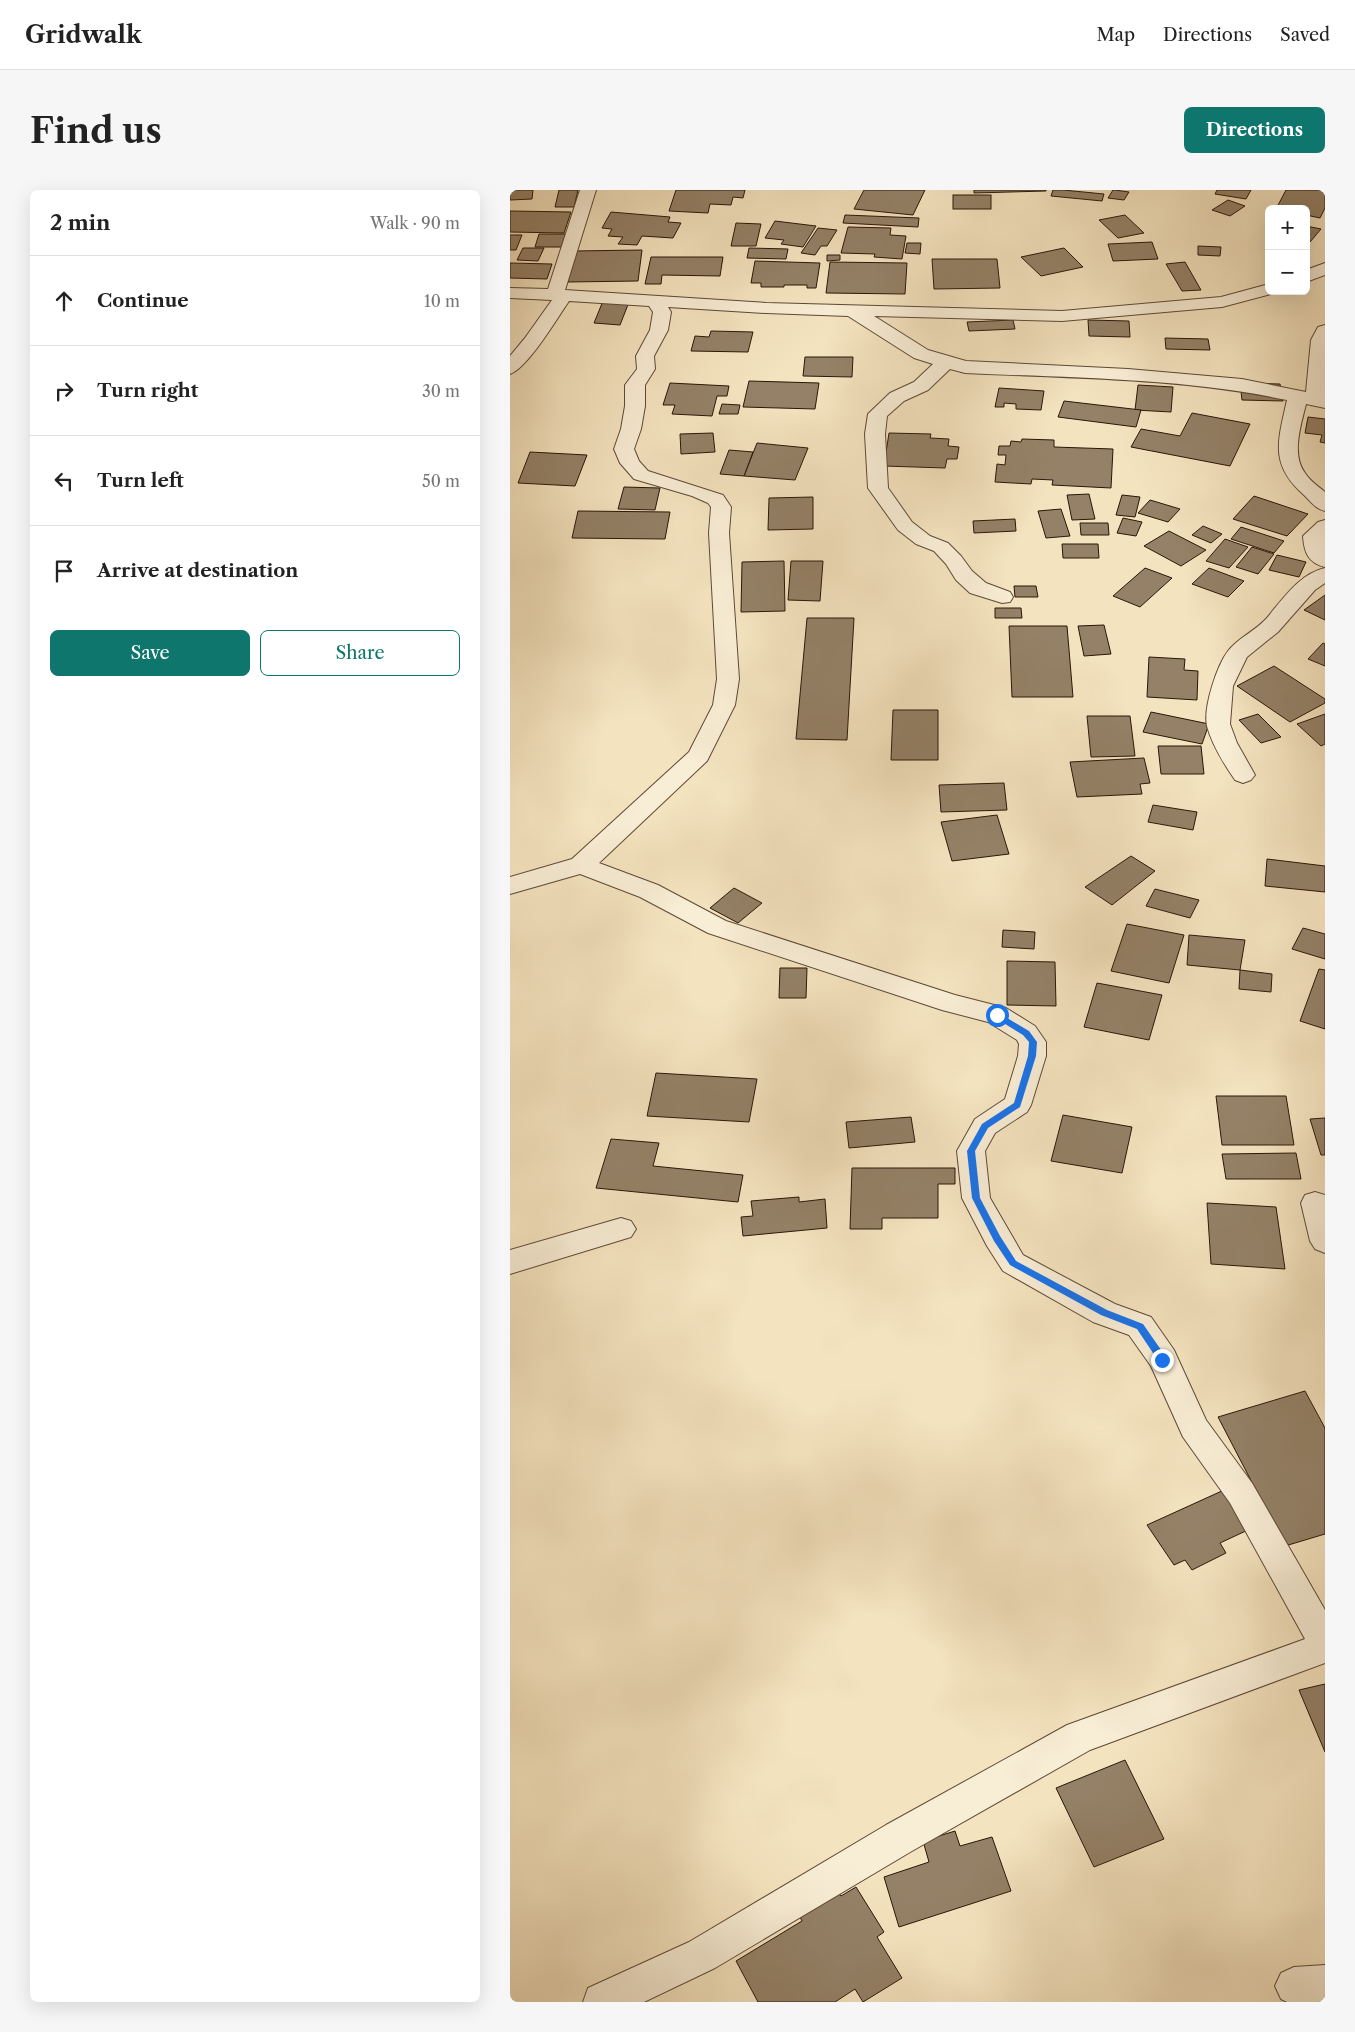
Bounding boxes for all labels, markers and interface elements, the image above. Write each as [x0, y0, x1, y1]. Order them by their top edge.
text: Gridwalk [25, 20, 142, 49]
text: Map [1096, 24, 1135, 46]
text: Directions [1163, 24, 1252, 46]
text: Saved [1280, 24, 1330, 46]
button: Directions [1184, 107, 1325, 153]
text: Find us [30, 109, 162, 152]
map controls [1265, 205, 1310, 295]
button: + [1265, 205, 1310, 250]
text: 2 min [50, 210, 110, 235]
text: Walk · 90 m [370, 213, 460, 233]
button: − [1265, 250, 1310, 295]
icon: ahead [50, 287, 78, 315]
text: Continue [97, 289, 189, 312]
text: 10 m [424, 291, 460, 311]
icon: right [50, 377, 78, 405]
text: Turn right [97, 379, 198, 402]
text: 30 m [422, 381, 460, 401]
icon: left [50, 467, 78, 495]
text: Turn left [97, 469, 184, 492]
text: 50 m [422, 471, 460, 491]
icon: arrive [50, 557, 78, 585]
text: Arrive at destination [97, 559, 298, 582]
button: Save [50, 630, 250, 676]
button: Share [260, 630, 460, 676]
route start [986, 1004, 1009, 1027]
route end [1151, 1349, 1174, 1372]

